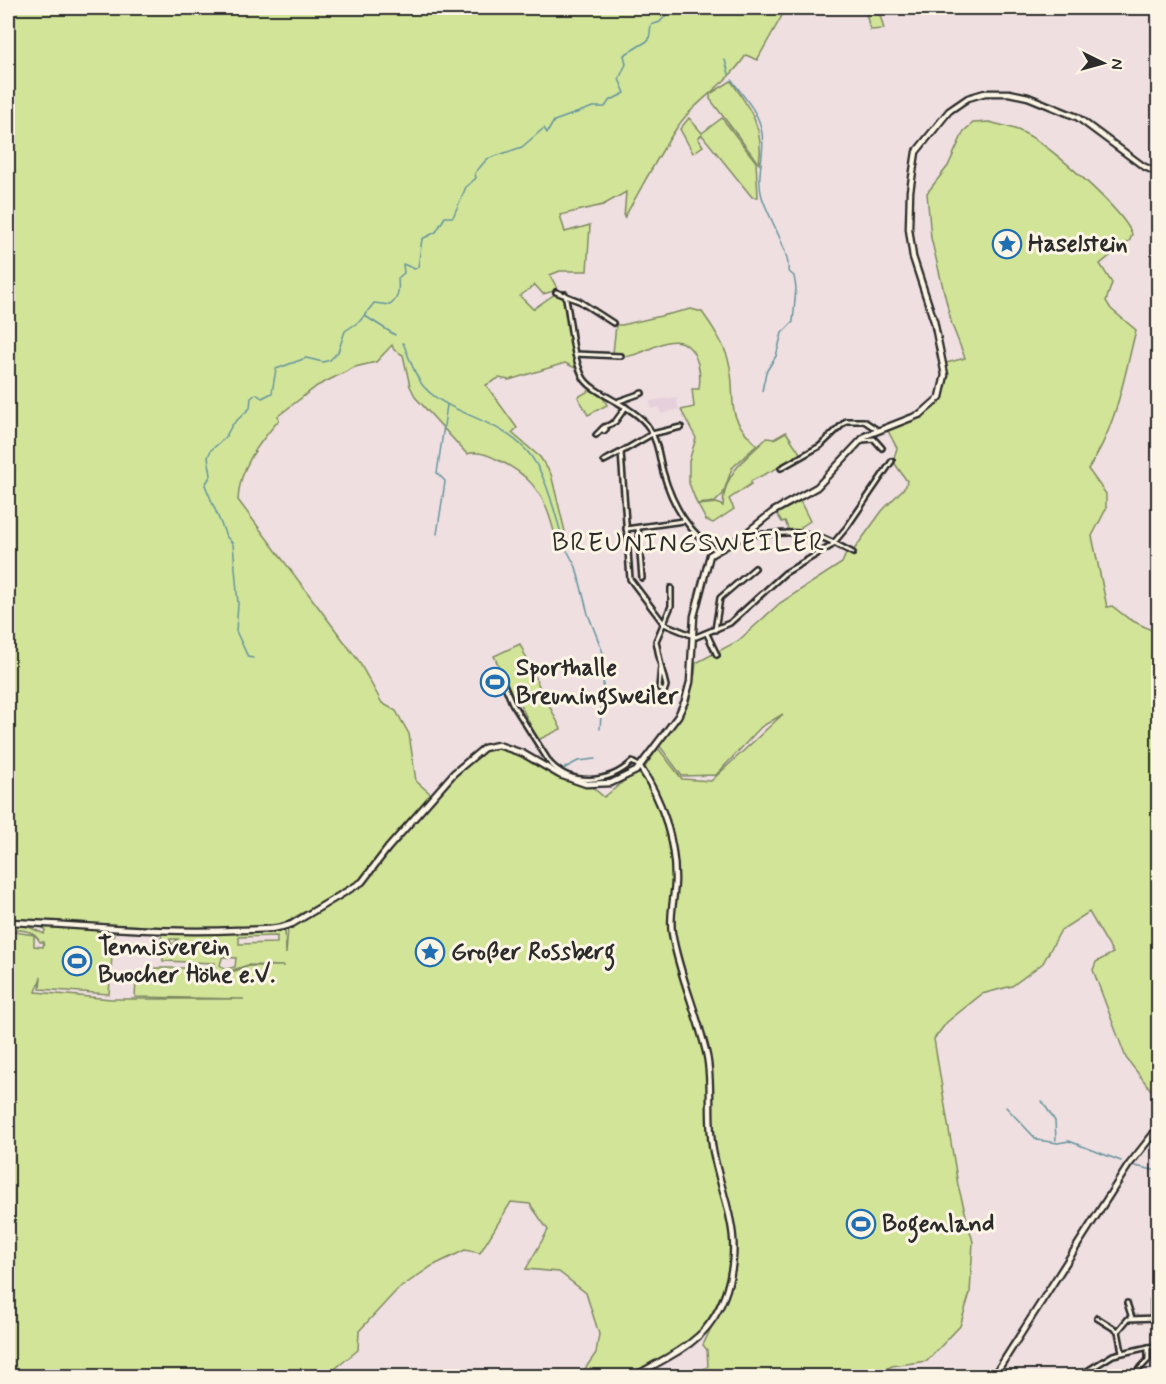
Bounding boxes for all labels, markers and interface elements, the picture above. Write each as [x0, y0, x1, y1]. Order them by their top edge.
north arrow [1073, 33, 1133, 93]
text: N [1106, 58, 1127, 70]
place icon: Haselstein [991, 228, 1023, 260]
place label: Haselstein [1028, 229, 1128, 260]
district label: BREUNINGSWEILER [552, 526, 826, 561]
place label: Sporthalle Breuningsweiler [516, 653, 679, 715]
sports icon: Sporthalle Breuningsweiler [479, 666, 511, 698]
place label: Tennisverein Buocher Höhe e.V. [98, 932, 275, 991]
place icon: Großer Rossberg [414, 936, 446, 968]
place label: Großer Rossberg [451, 937, 615, 971]
sports icon: Tennisverein Buocher Höhe e.V. [61, 945, 93, 977]
sports icon: Bogenland [845, 1208, 877, 1240]
place label: Bogenland [882, 1209, 995, 1243]

